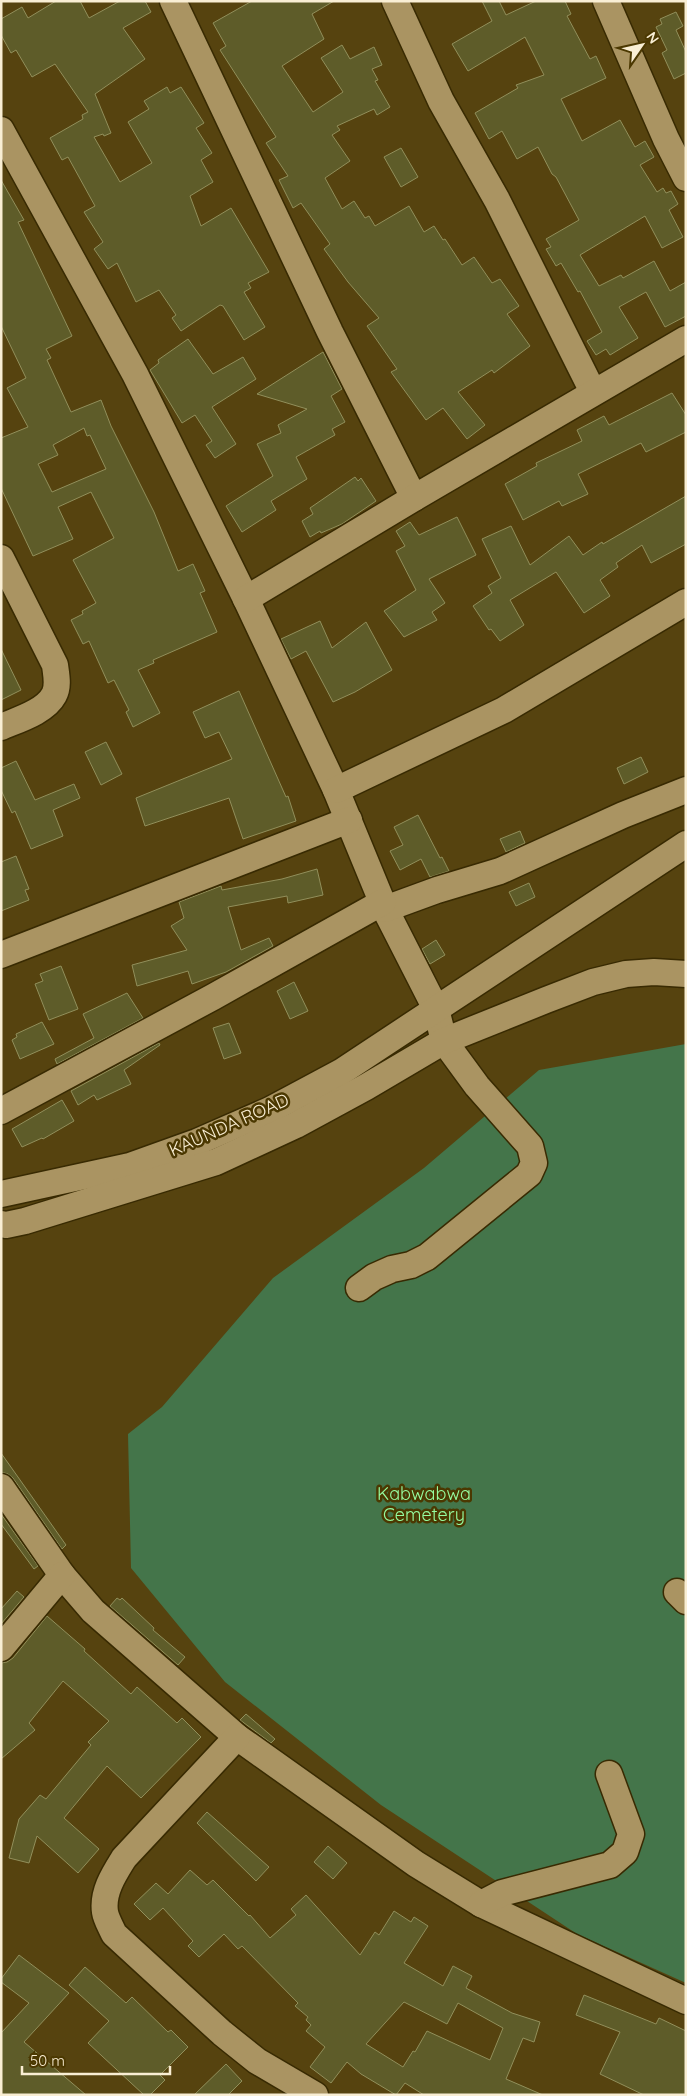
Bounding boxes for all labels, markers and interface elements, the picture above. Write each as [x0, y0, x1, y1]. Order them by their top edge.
north arrow [617, 20, 667, 70]
text: N [642, 28, 663, 47]
street label: KAUNDA ROAD [165, 1088, 293, 1161]
park label: Kabwabwa Cemetery [377, 1482, 471, 1526]
scale bar [22, 2044, 170, 2076]
text: 50 m [30, 2051, 65, 2070]

